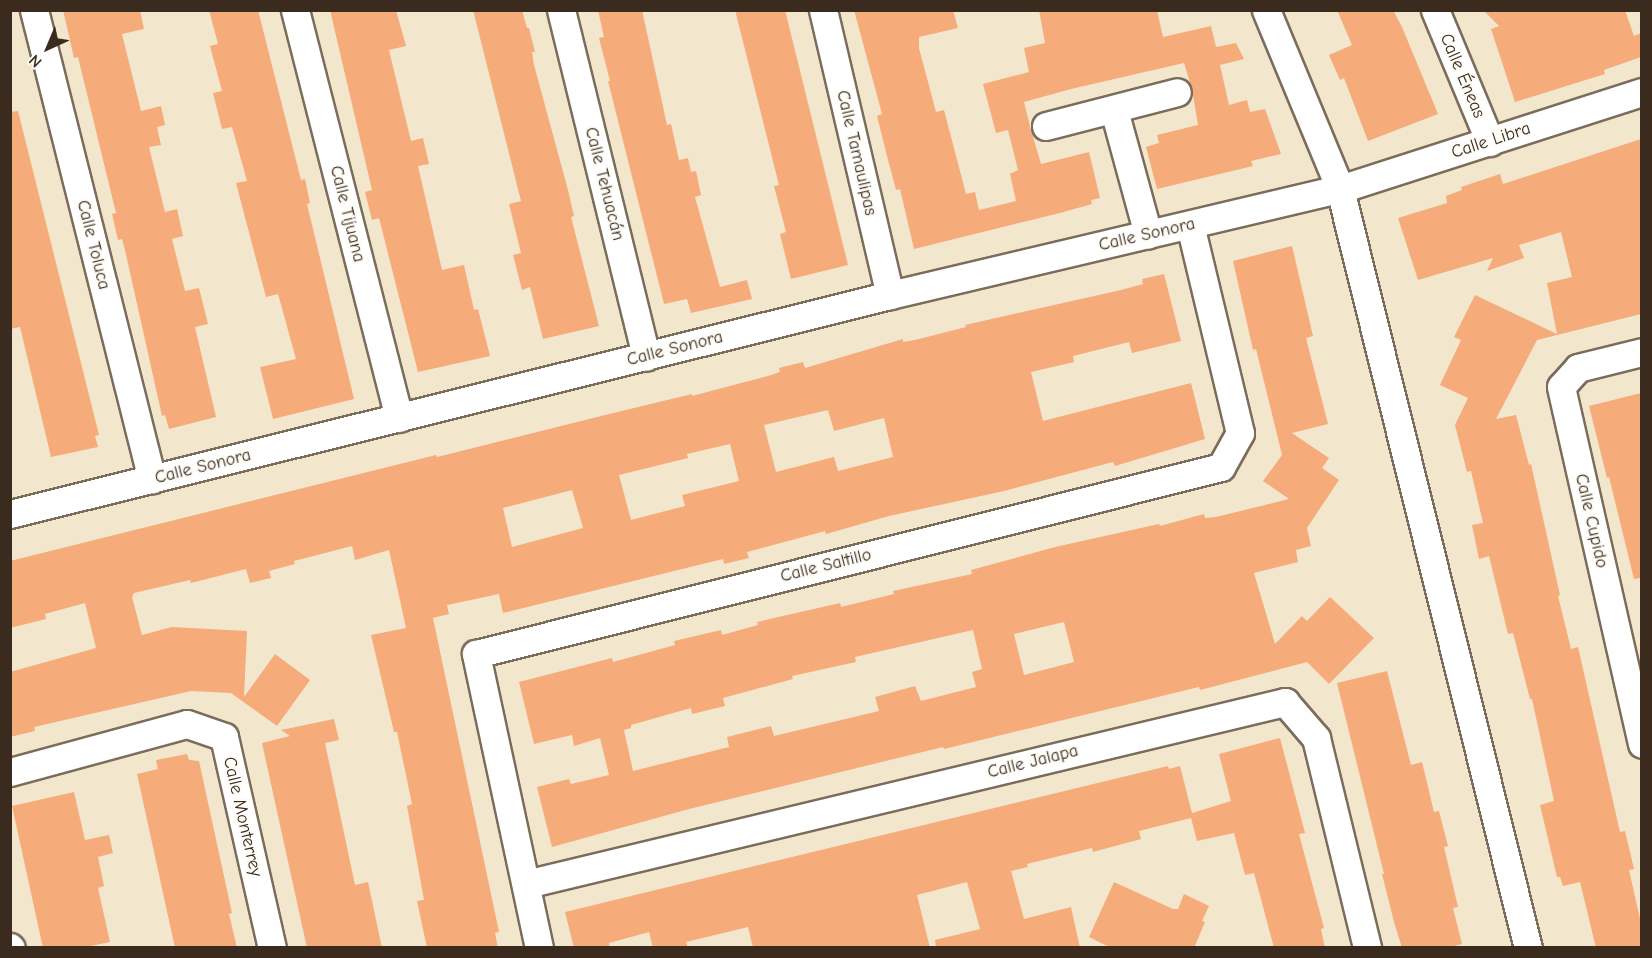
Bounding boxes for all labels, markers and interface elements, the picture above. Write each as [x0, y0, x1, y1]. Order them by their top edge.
north arrow [18, 18, 78, 78]
street label: Calle Éneas [1435, 30, 1489, 122]
text: N [25, 51, 46, 71]
street label: Calle Tamaulipas [831, 88, 881, 218]
street label: Calle Libra [1449, 118, 1533, 164]
street label: Calle Tehuacán [579, 125, 629, 243]
street label: Calle Tijuana [325, 163, 369, 265]
street label: Calle Toluca [71, 198, 115, 292]
street label: Calle Sonora [1097, 213, 1197, 257]
street label: Calle Sonora [625, 327, 725, 371]
street label: Calle Sonora [153, 445, 253, 489]
street label: Calle Cupido [1570, 472, 1612, 570]
street label: Calle Saltillo [778, 544, 874, 588]
street label: Calle Jalapa [985, 740, 1081, 784]
street label: Calle Monterrey [218, 755, 266, 879]

